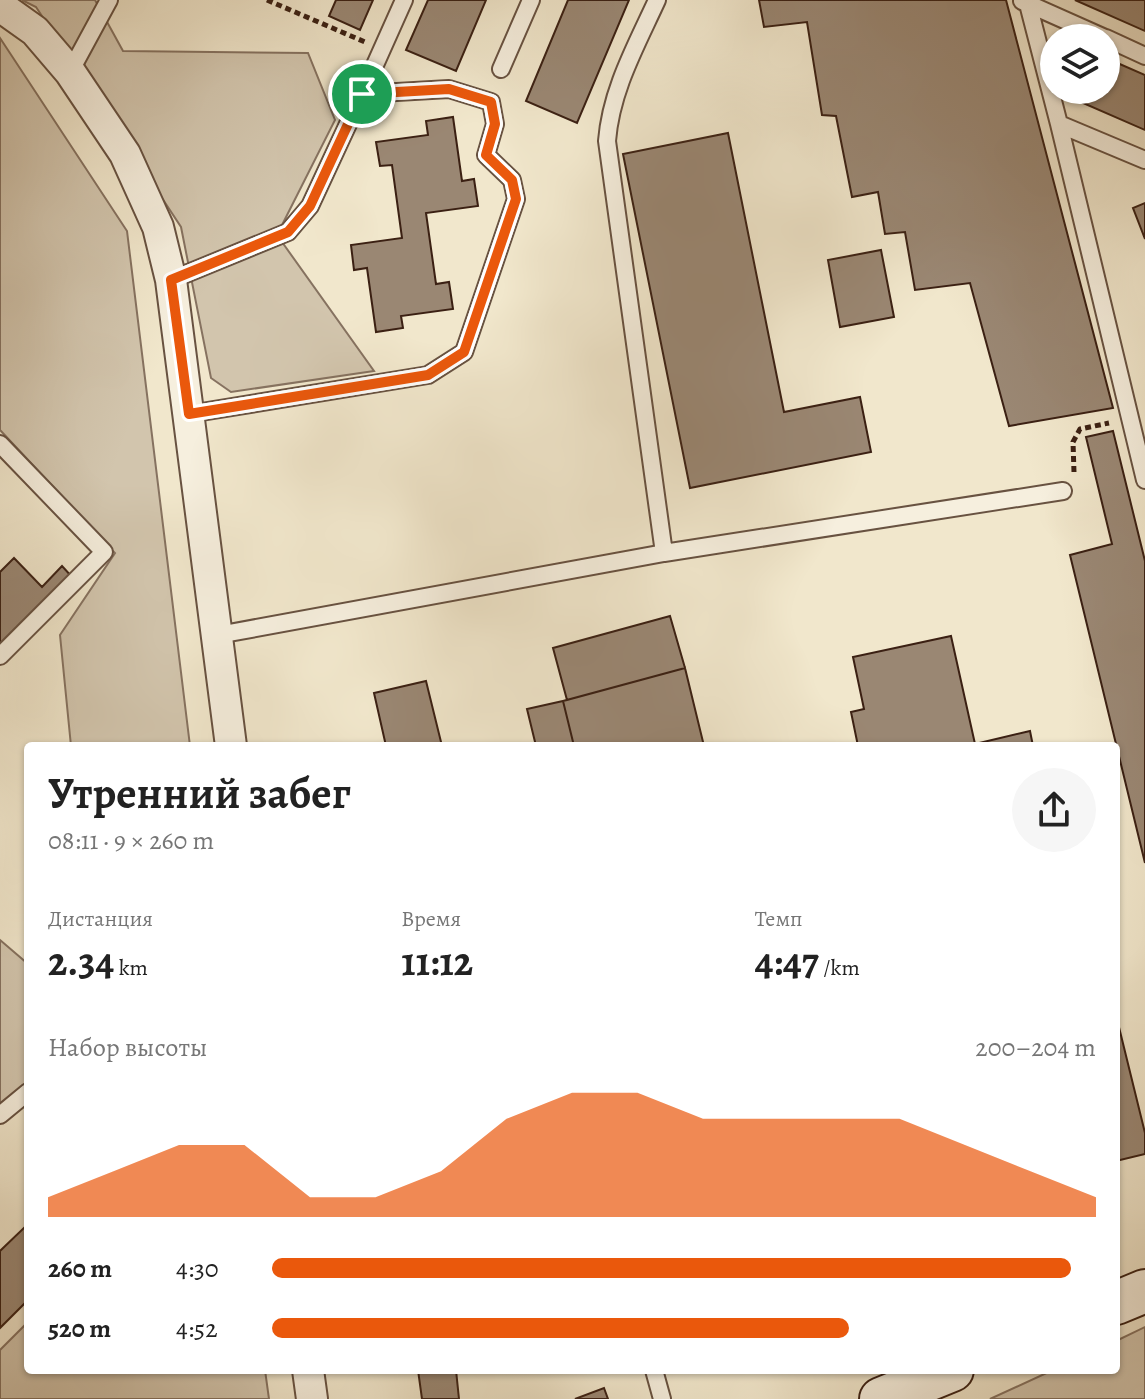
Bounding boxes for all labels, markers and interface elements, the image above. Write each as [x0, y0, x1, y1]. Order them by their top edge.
map controls [1040, 24, 1120, 104]
button: layers [1040, 24, 1120, 104]
pin [328, 60, 396, 128]
icon: arrive [340, 72, 384, 116]
text: Утренний забег [48, 763, 351, 823]
button: share [1012, 768, 1096, 852]
text: 08:11 · 9 × 260 m [48, 823, 214, 858]
text: Дистанция [48, 904, 153, 934]
text: Время [401, 904, 461, 934]
text: Темп [755, 904, 803, 934]
text: 2.34 [48, 934, 114, 989]
text: 11:12 [401, 934, 473, 989]
text: 4:47 [755, 934, 819, 989]
text: km [114, 953, 148, 983]
text: /km [819, 953, 860, 983]
text: Набор высоты [48, 1030, 207, 1065]
text: 200–204 m [975, 1030, 1096, 1065]
text: 260 m [48, 1251, 112, 1286]
text: 4:30 [176, 1251, 219, 1286]
text: 520 m [48, 1311, 111, 1346]
text: 4:52 [176, 1311, 218, 1346]

